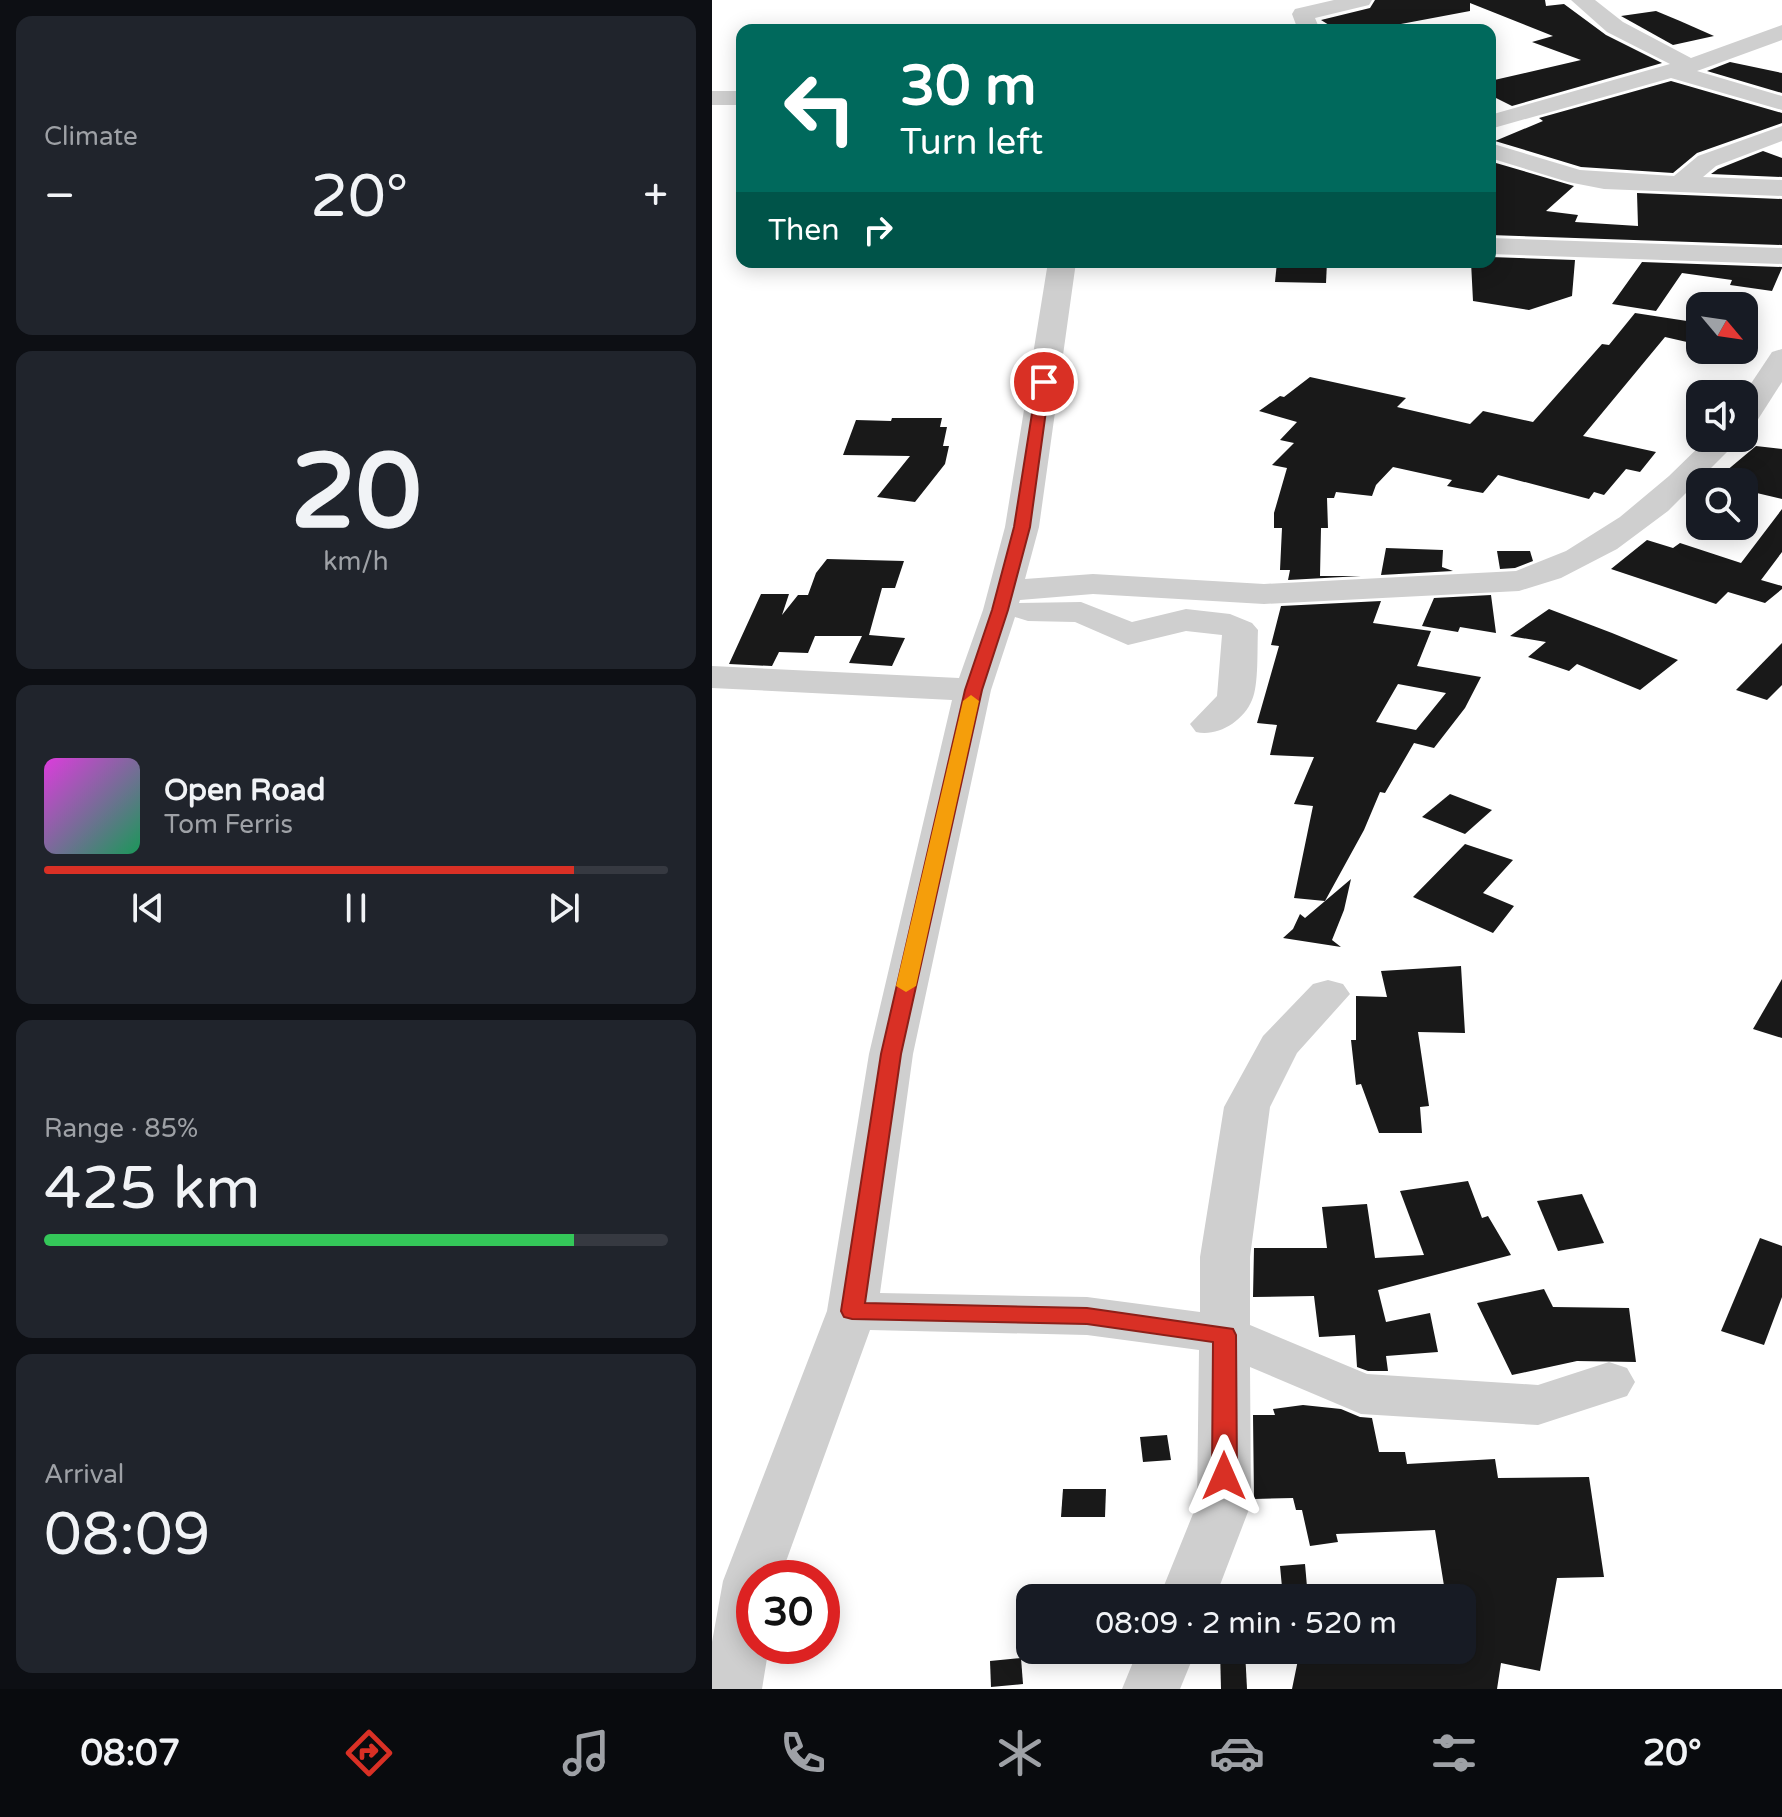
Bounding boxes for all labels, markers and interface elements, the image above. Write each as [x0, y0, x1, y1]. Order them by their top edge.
text: 30 m [900, 53, 1036, 120]
icon: left [768, 56, 872, 160]
text: Climate [44, 121, 138, 152]
text: Turn left [900, 121, 1043, 164]
text: 20° [310, 161, 408, 233]
text: − [44, 170, 75, 223]
text: + [643, 170, 668, 223]
icon: right [856, 208, 900, 252]
text: Then [768, 212, 840, 249]
north arrow [1686, 292, 1758, 364]
map controls [1686, 292, 1758, 540]
pin [1010, 348, 1078, 416]
icon: arrive [1022, 360, 1066, 404]
button: sound [1686, 380, 1758, 452]
text: 20 [291, 431, 421, 556]
button: search [1686, 468, 1758, 540]
text: km/h [323, 546, 389, 577]
text: Open Road [164, 772, 325, 809]
text: Tom Ferris [164, 809, 293, 840]
icon: previous [126, 886, 170, 930]
icon: pause [334, 886, 378, 930]
icon: next [542, 886, 586, 930]
text: Range · 85% [44, 1113, 198, 1144]
text: 425 km [44, 1153, 260, 1225]
position arrow [1182, 1434, 1266, 1518]
text: Arrival [44, 1459, 124, 1490]
text: 08:09 [44, 1499, 210, 1571]
speed limit sign: 30 [736, 1560, 840, 1664]
text: 08:09 · 2 min · 520 m [1095, 1605, 1397, 1642]
icon: directions [341, 1725, 397, 1781]
icon: music [558, 1725, 614, 1781]
icon: phone [775, 1725, 831, 1781]
icon: climate [992, 1725, 1048, 1781]
icon: car [1209, 1725, 1265, 1781]
icon: filters [1426, 1725, 1482, 1781]
text: 08:07 [80, 1732, 180, 1775]
text: 20° [1643, 1732, 1702, 1775]

